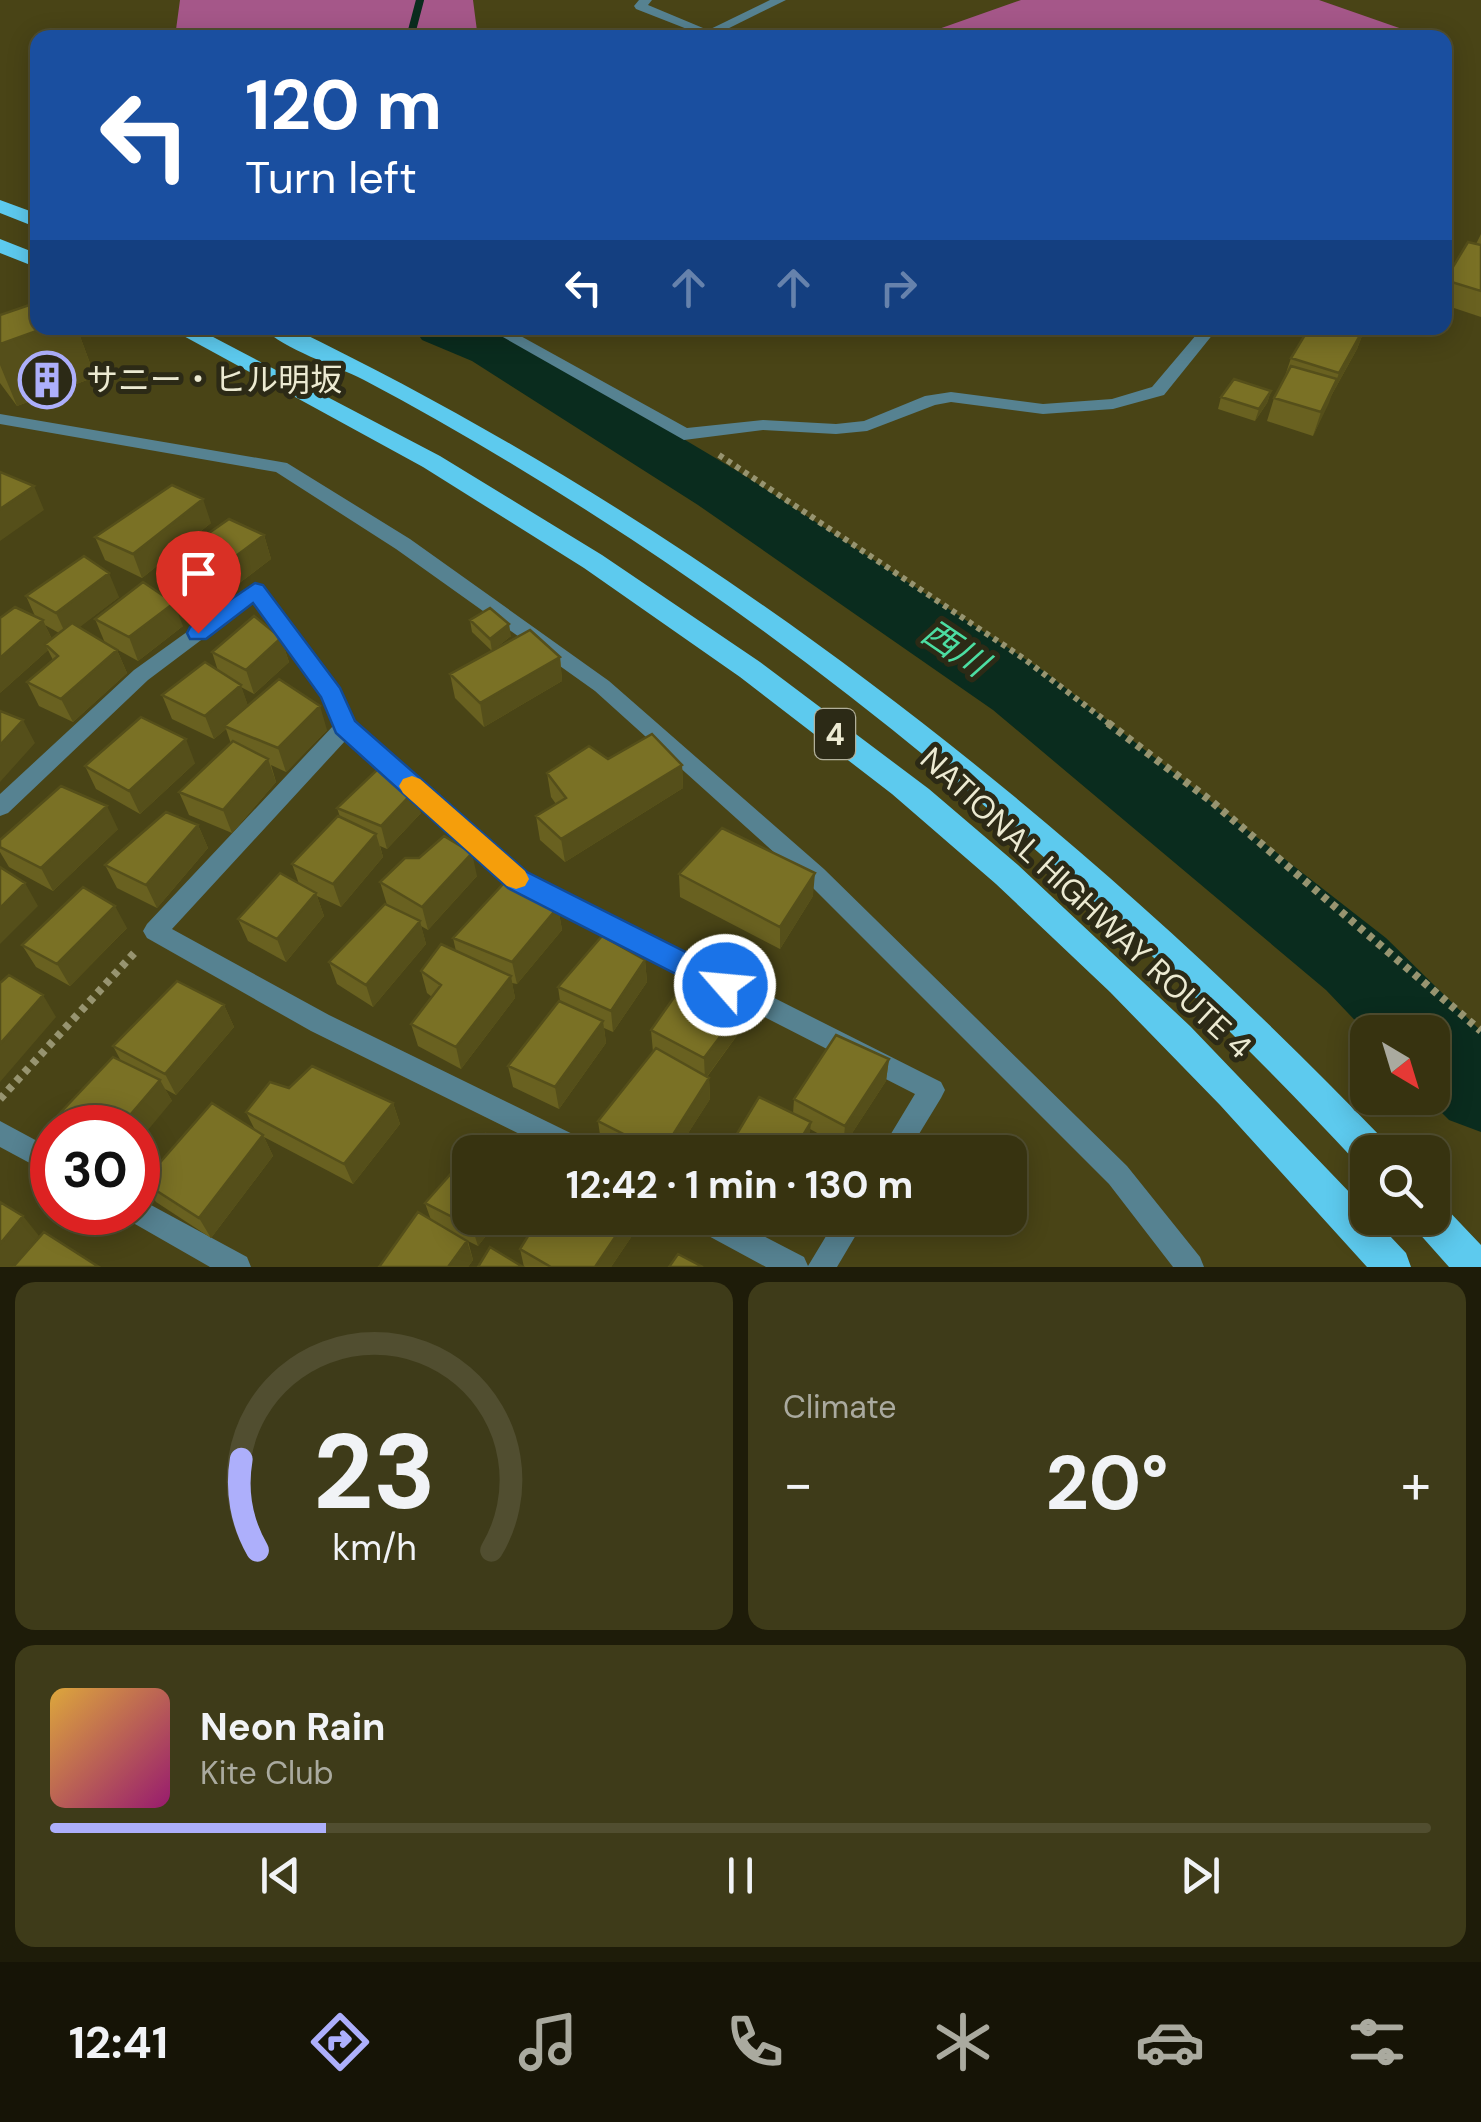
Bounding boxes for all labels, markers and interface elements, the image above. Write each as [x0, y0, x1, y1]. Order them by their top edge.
text: 120 m [245, 60, 442, 151]
icon: left [80, 70, 210, 200]
text: Turn left [245, 148, 417, 207]
icon: left [556, 260, 611, 315]
icon: ahead [661, 260, 716, 315]
icon: ahead [766, 260, 821, 315]
icon: right [871, 260, 926, 315]
building icon: サニー・ヒル明坂 [17, 350, 77, 410]
place label: サニー・ヒル明坂 [86, 359, 342, 401]
pin [156, 531, 241, 634]
icon: arrive [171, 546, 226, 601]
water label: 西川 [913, 609, 1000, 689]
road number: 4 [815, 709, 855, 759]
street label: NATIONAL HIGHWAY ROUTE 4 [911, 738, 1261, 1068]
position arrow [673, 933, 777, 1037]
north arrow [1350, 1015, 1450, 1115]
map controls [1350, 1015, 1450, 1235]
speed limit sign: 30 [30, 1105, 160, 1235]
button: search [1350, 1135, 1450, 1235]
text: 12:42 · 1 min · 130 m [566, 1160, 913, 1210]
text: Climate [783, 1386, 897, 1428]
text: 23 [313, 1405, 435, 1540]
text: 20° [1046, 1435, 1169, 1532]
text: − [783, 1448, 813, 1520]
text: + [1401, 1448, 1431, 1520]
text: km/h [332, 1525, 416, 1571]
text: Neon Rain [200, 1702, 385, 1752]
text: Kite Club [200, 1752, 334, 1794]
icon: previous [253, 1848, 308, 1903]
icon: pause [713, 1848, 768, 1903]
icon: next [1173, 1848, 1228, 1903]
icon: directions [305, 2007, 375, 2077]
icon: music [513, 2007, 583, 2077]
icon: phone [720, 2007, 790, 2077]
icon: climate [928, 2007, 998, 2077]
icon: car [1135, 2007, 1205, 2077]
icon: filters [1342, 2007, 1412, 2077]
text: 12:41 [69, 2013, 168, 2072]

